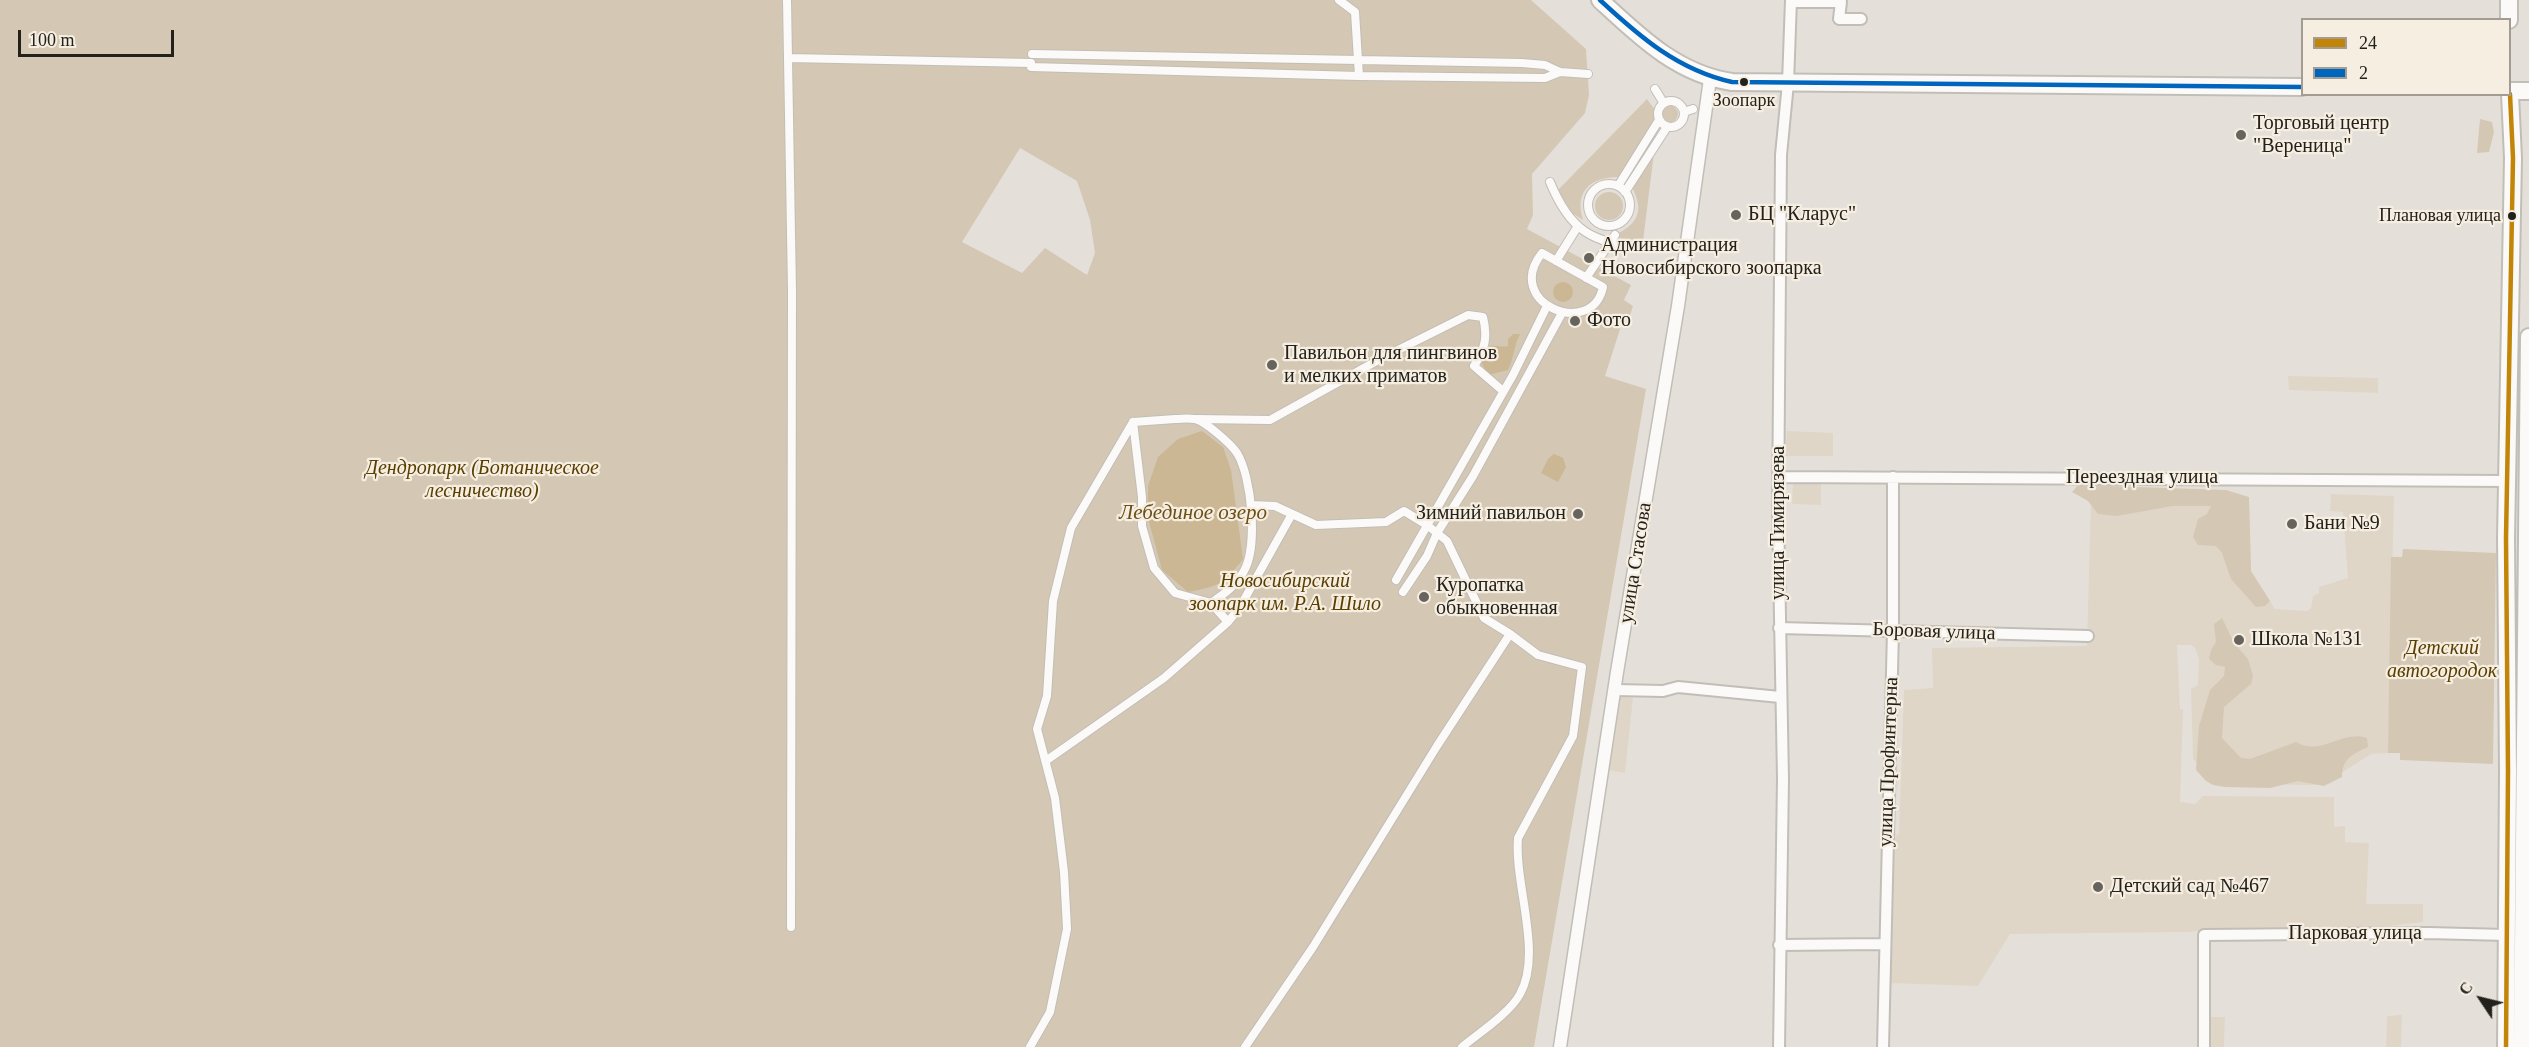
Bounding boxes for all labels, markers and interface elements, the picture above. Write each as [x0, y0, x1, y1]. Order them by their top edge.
scale bar [21, 18, 177, 56]
legend [2301, 18, 2511, 96]
text: 100 m [29, 30, 75, 50]
text: 24 [2359, 33, 2377, 53]
text: 2 [2359, 63, 2368, 83]
marker: Зоопарк [1738, 76, 1750, 88]
place label: Зоопарк [1713, 90, 1775, 112]
place label: Торговый центр "Вереница" [2253, 112, 2389, 159]
marker: Торговый центр "Вереница" [2234, 128, 2248, 142]
place label: БЦ "Кларус" [1748, 203, 1856, 227]
place label: Плановая улица [2379, 205, 2501, 227]
marker: БЦ "Кларус" [1729, 208, 1743, 222]
marker: Плановая улица [2506, 210, 2518, 222]
place label: Администрация Новосибирского зоопарка [1601, 234, 1822, 281]
marker: Администрация Новосибирского зоопарка [1582, 251, 1596, 265]
place label: Фото [1587, 309, 1631, 333]
marker: Фото [1568, 314, 1582, 328]
place label: Павильон для пингвинов и мелких приматов [1284, 342, 1497, 389]
marker: Павильон для пингвинов и мелких приматов [1265, 358, 1279, 372]
street label: улица Тимирязева [1767, 446, 1791, 600]
park label: Дендропарк (Ботаническое лесничество) [365, 457, 599, 504]
street label: Переездная улица [2066, 466, 2218, 490]
water label: Лебединое озеро [1119, 500, 1267, 526]
street label: улица Стасова [1615, 501, 1657, 625]
place label: Зимний павильон [1416, 502, 1566, 526]
marker: Зимний павильон [1571, 507, 1585, 521]
place label: Бани №9 [2304, 512, 2380, 536]
marker: Бани №9 [2285, 517, 2299, 531]
park label: Новосибирский зоопарк им. Р.А. Шило [1189, 570, 1381, 617]
place label: Куропатка обыкновенная [1436, 574, 1558, 621]
marker: Куропатка обыкновенная [1417, 590, 1431, 604]
street label: Боровая улица [1872, 618, 1996, 646]
place label: Школа №131 [2251, 628, 2363, 652]
marker: Школа №131 [2232, 633, 2246, 647]
park label: Детский автогородок [2387, 637, 2497, 684]
street label: улица Профинтерна [1874, 676, 1904, 848]
place label: Детский сад №467 [2110, 875, 2269, 899]
marker: Детский сад №467 [2091, 880, 2105, 894]
street label: Парковая улица [2288, 922, 2422, 946]
north arrow [2451, 969, 2511, 1029]
text: С [2456, 979, 2476, 998]

